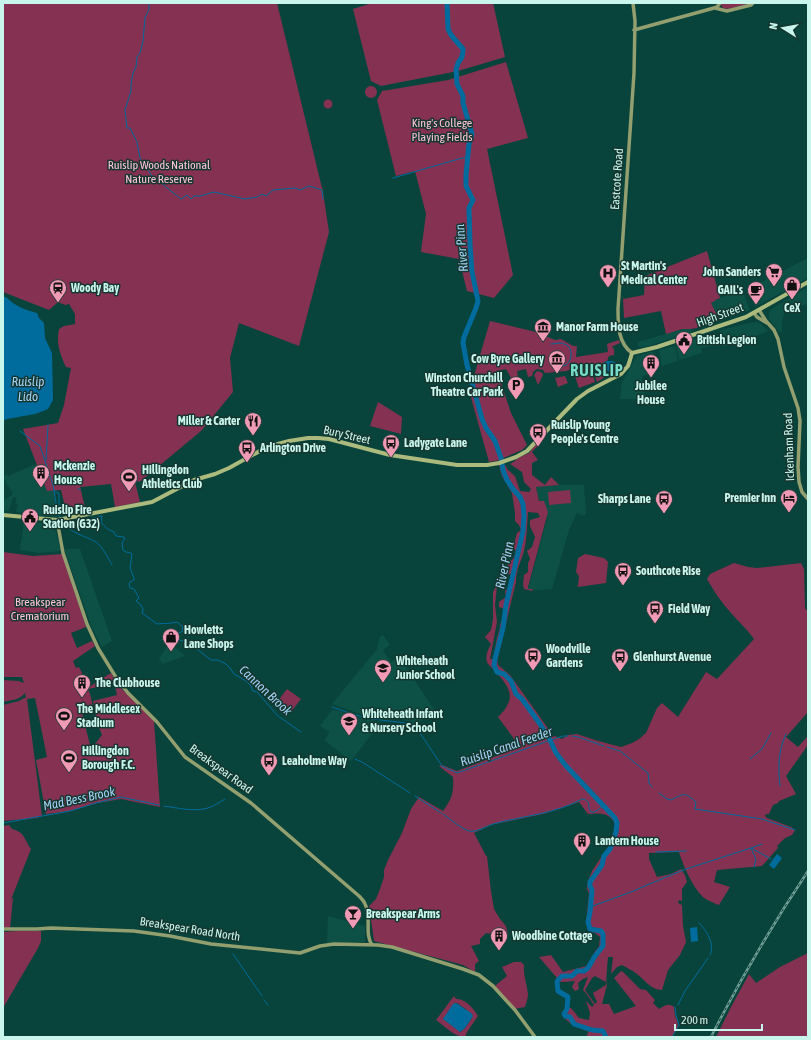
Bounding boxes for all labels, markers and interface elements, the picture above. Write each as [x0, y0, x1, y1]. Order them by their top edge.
north arrow [763, 8, 803, 48]
text: N [767, 22, 780, 30]
park label: King's College Playing Fields [412, 116, 473, 144]
street label: Eastcote Road [608, 148, 626, 210]
park label: Ruislip Woods National Nature Reserve [108, 158, 211, 186]
water label: River Pinn [452, 223, 471, 272]
place label: St Martin's Medical Center [621, 259, 687, 287]
supermarket icon: John Sanders [764, 262, 784, 287]
hospital icon: St Martin's Medical Center [598, 263, 618, 288]
place label: John Sanders [702, 265, 762, 279]
shop icon: CeX [782, 275, 802, 300]
station icon: Woody Bay [48, 278, 68, 303]
cafe icon: GAIL's [746, 280, 766, 305]
place label: Woody Bay [70, 281, 119, 295]
place label: GAIL's [717, 283, 744, 297]
street label: High Street [695, 300, 746, 330]
place label: CeX [784, 301, 801, 315]
museum icon: Manor Farm House [533, 317, 553, 342]
place label: Manor Farm House [556, 320, 639, 334]
public building icon: British Legion [674, 330, 694, 355]
place label: British Legion [697, 333, 757, 347]
museum icon: Cow Byre Gallery [547, 349, 567, 374]
place label: Cow Byre Gallery [471, 352, 544, 366]
building icon: Jubilee House [641, 353, 661, 378]
district label: RUISLIP [570, 361, 624, 379]
place label: Winston Churchill Theatre Car Park [424, 371, 504, 399]
water label: Ruislip Lido [12, 374, 44, 404]
parking icon: Winston Churchill Theatre Car Park [506, 375, 526, 400]
place label: Jubilee House [634, 379, 668, 407]
restaurant icon: Miller & Carter [243, 411, 263, 436]
street label: Ickenham Road [781, 413, 797, 481]
place label: Miller & Carter [178, 414, 240, 428]
place label: Ruislip Young People's Centre [551, 418, 619, 446]
bus stop icon: Ruislip Young People's Centre [528, 422, 548, 447]
street label: Bury Street [322, 423, 372, 447]
bus stop icon: Ladygate Lane [381, 433, 401, 458]
place label: Ladygate Lane [404, 436, 468, 450]
bus stop icon: Arlington Drive [237, 438, 257, 463]
place label: Arlington Drive [259, 441, 327, 455]
place label: Mckenzie House [54, 459, 96, 487]
building icon: Mckenzie House [31, 463, 51, 488]
place label: Hillingdon Athletics Club [141, 463, 203, 491]
sports icon: Hillingdon Athletics Club [119, 467, 139, 492]
hotel icon: Premier Inn [779, 488, 799, 513]
bus stop icon: Sharps Lane [654, 489, 674, 514]
place label: Premier Inn [724, 491, 776, 505]
place label: Sharps Lane [598, 492, 652, 506]
place label: Ruislip Fire Station (G32) [43, 503, 100, 531]
public building icon: Ruislip Fire Station (G32) [20, 507, 40, 532]
water label: River Pinn [492, 539, 517, 590]
bus stop icon: Southcote Rise [613, 561, 633, 586]
place label: Southcote Rise [636, 564, 701, 578]
park label: Breakspear Crematorium [11, 595, 69, 623]
bus stop icon: Field Way [645, 599, 665, 624]
place label: Field Way [668, 602, 710, 616]
place label: Howletts Lane Shops [184, 623, 234, 651]
shop icon: Howletts Lane Shops [161, 627, 181, 652]
place label: Woodville Gardens [545, 642, 591, 670]
bus stop icon: Woodville Gardens [523, 646, 543, 671]
bus stop icon: Glenhurst Avenue [610, 647, 630, 672]
place label: Glenhurst Avenue [633, 650, 712, 664]
place label: Whiteheath Junior School [395, 654, 456, 682]
school or university icon: Whiteheath Junior School [373, 658, 393, 683]
water label: Cannon Brook [236, 662, 295, 719]
building icon: The Clubhouse [72, 673, 92, 698]
place label: The Clubhouse [95, 676, 160, 690]
place label: The Middlesex Stadium [77, 702, 140, 730]
sports icon: The Middlesex Stadium [54, 706, 74, 731]
place label: Whiteheath Infant & Nursery School [361, 707, 443, 735]
school or university icon: Whiteheath Infant & Nursery School [339, 711, 359, 736]
water label: Ruislip Canal Feeder [458, 723, 555, 769]
street label: Breakspear Road [187, 741, 255, 797]
place label: Hillingdon Borough F.C. [82, 744, 135, 772]
sports icon: Hillingdon Borough F.C. [59, 748, 79, 773]
bus stop icon: Leaholme Way [259, 751, 279, 776]
place label: Leaholme Way [282, 754, 347, 768]
water label: Mad Bess Brook [42, 783, 117, 813]
building icon: Lantern House [572, 831, 592, 856]
place label: Lantern House [595, 834, 659, 848]
bar icon: Breakspear Arms [343, 904, 363, 929]
place label: Breakspear Arms [366, 907, 441, 921]
street label: Breakspear Road North [139, 914, 241, 944]
building icon: Woodbine Cottage [489, 926, 509, 951]
place label: Woodbine Cottage [511, 929, 593, 943]
scale bar [675, 1006, 762, 1032]
text: 200 m [681, 1013, 708, 1027]

